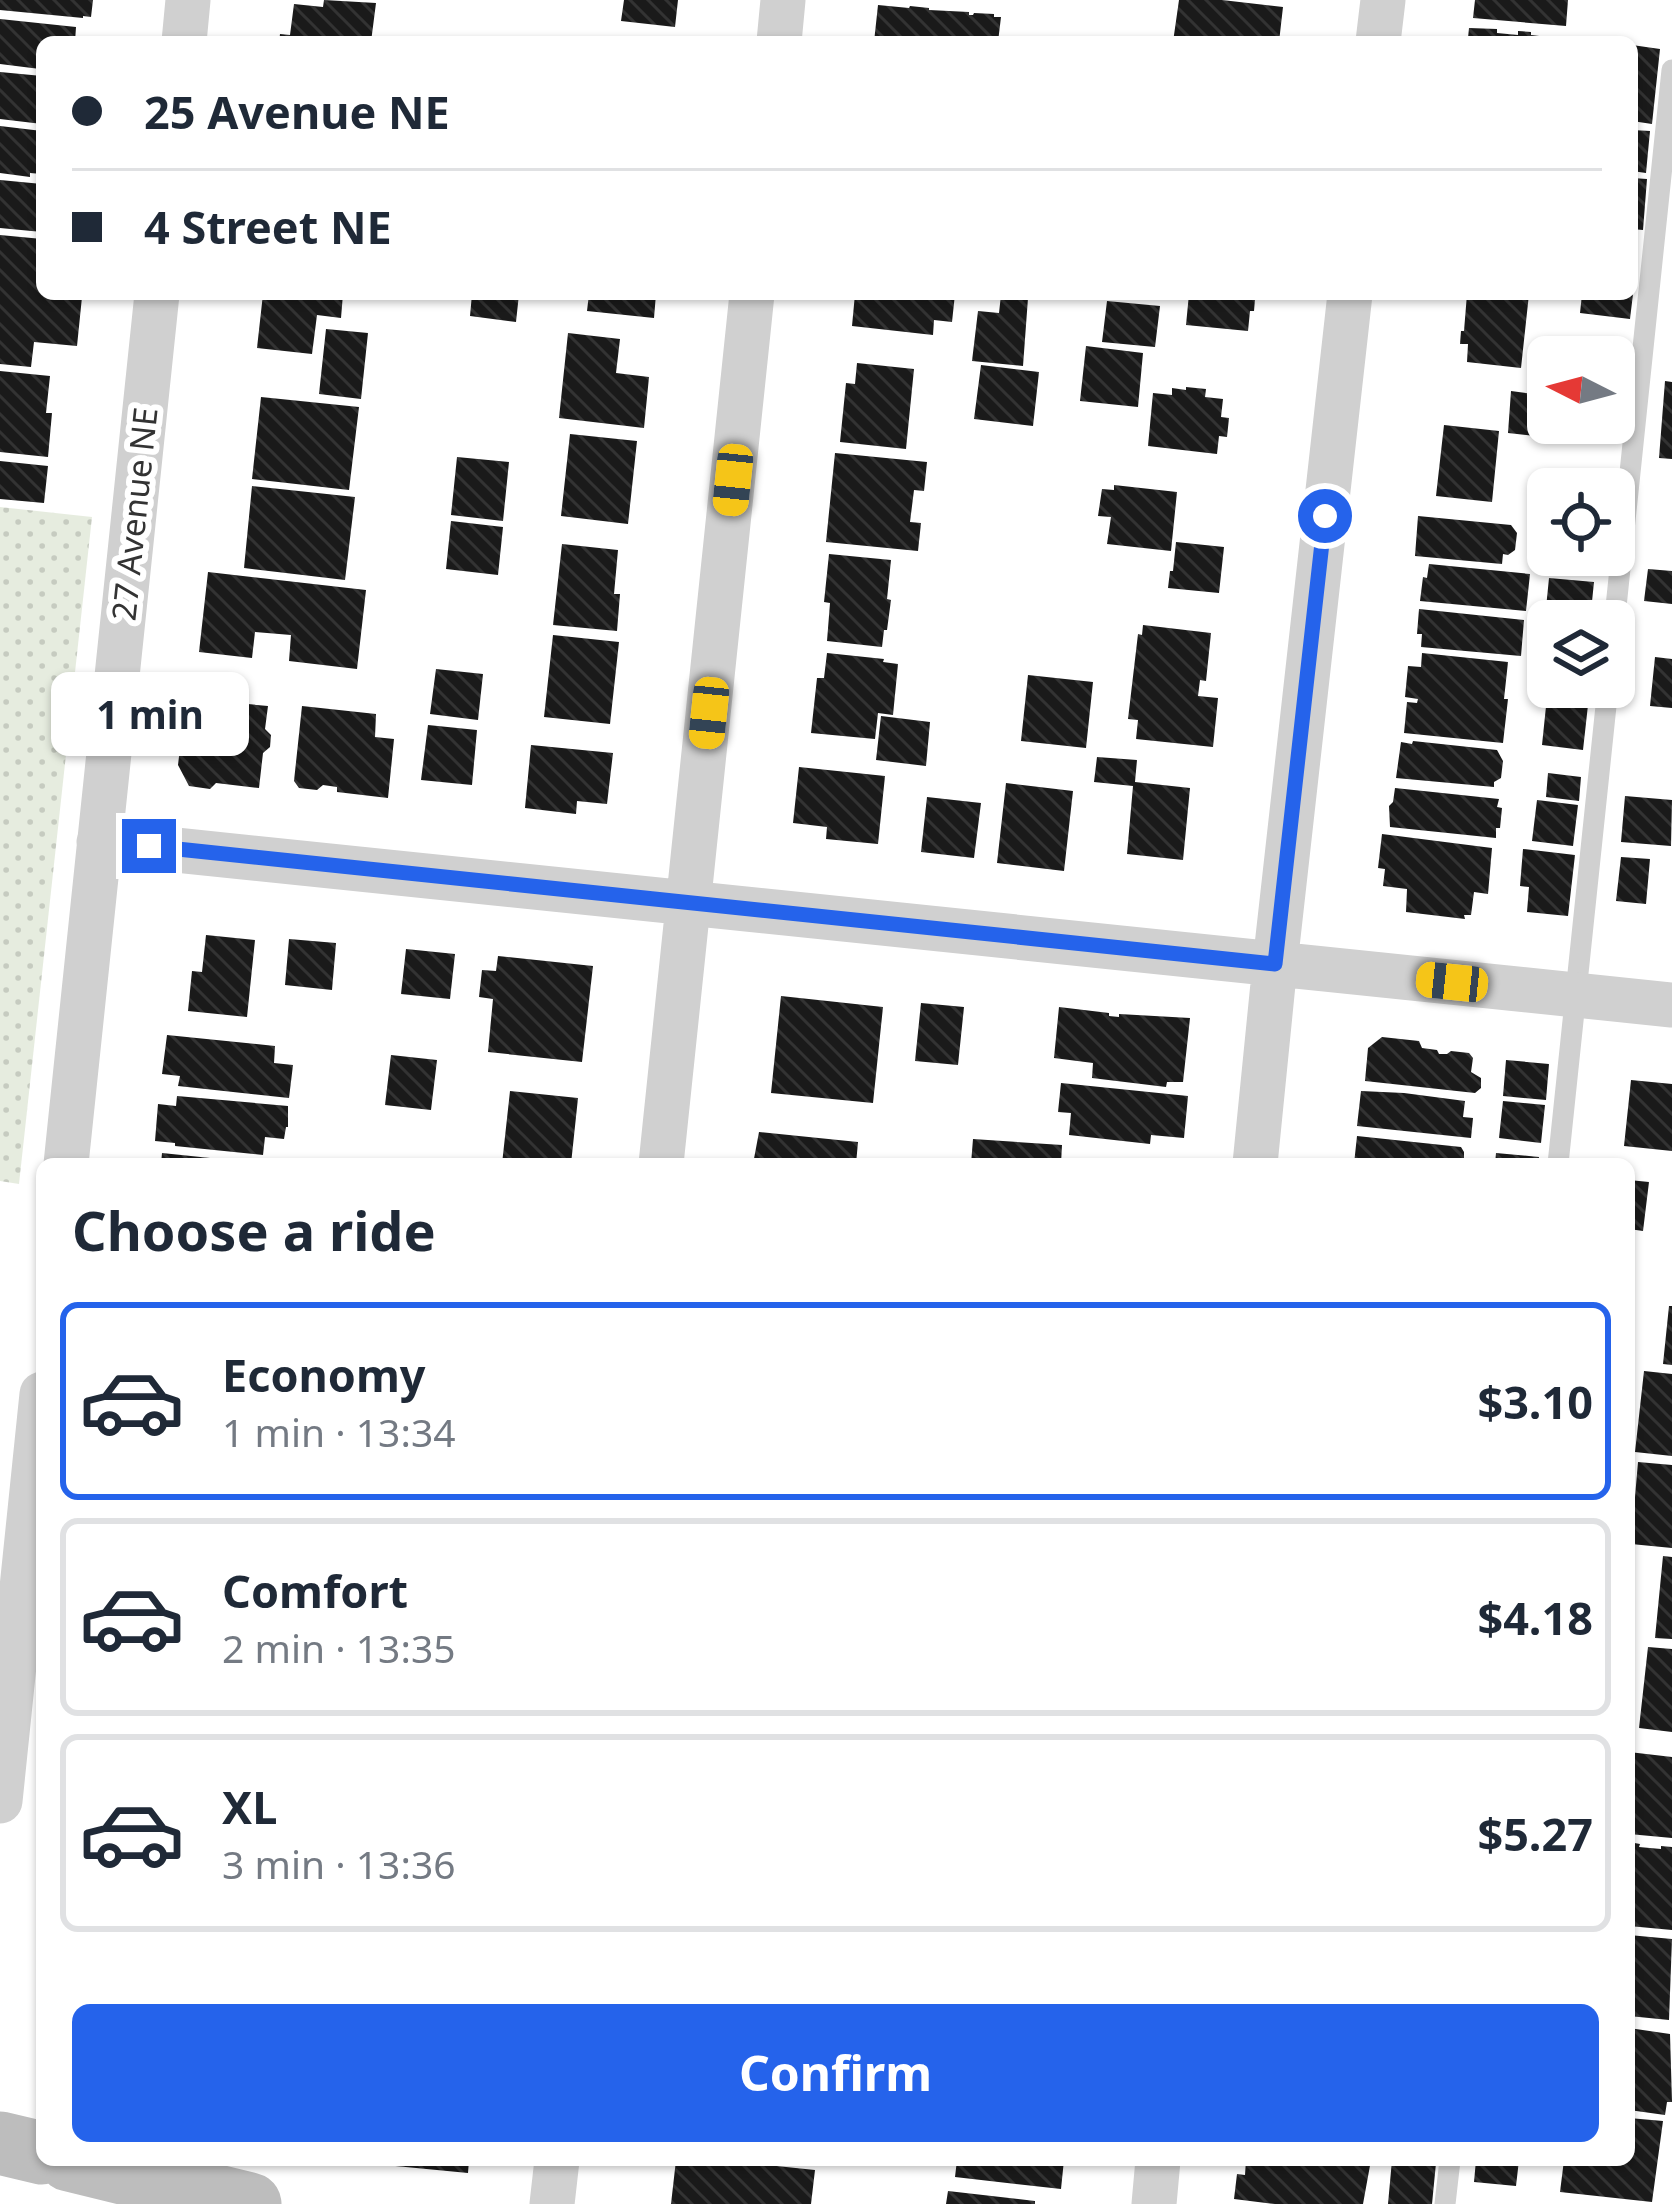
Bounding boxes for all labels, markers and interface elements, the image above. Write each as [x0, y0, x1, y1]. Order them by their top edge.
text: 25 Avenue NE [144, 81, 450, 142]
text: 4 Street NE [144, 196, 392, 257]
north arrow [1527, 336, 1635, 444]
map controls [1527, 336, 1635, 708]
street label: 27 Avenue NE [100, 405, 168, 623]
car [711, 442, 755, 518]
button: locate [1527, 468, 1635, 576]
route start [1298, 489, 1352, 543]
button: layers [1527, 600, 1635, 708]
callout: 1 min [50, 672, 248, 756]
car [687, 675, 731, 751]
text: 1 min [96, 687, 204, 740]
route end [122, 819, 176, 873]
car [1414, 960, 1490, 1004]
text: Choose a ride [72, 1193, 436, 1267]
text: Economy [222, 1344, 426, 1405]
icon: car [78, 1347, 186, 1455]
text: $3.10 [1477, 1371, 1593, 1432]
text: 1 min · 13:34 [222, 1405, 456, 1458]
text: Comfort [222, 1560, 408, 1621]
icon: car [78, 1563, 186, 1671]
text: $4.18 [1477, 1587, 1593, 1648]
text: 2 min · 13:35 [222, 1621, 456, 1674]
text: XL [222, 1776, 277, 1837]
icon: car [78, 1779, 186, 1887]
text: $5.27 [1477, 1803, 1593, 1864]
text: 3 min · 13:36 [222, 1837, 456, 1890]
button: Confirm [72, 2004, 1599, 2142]

